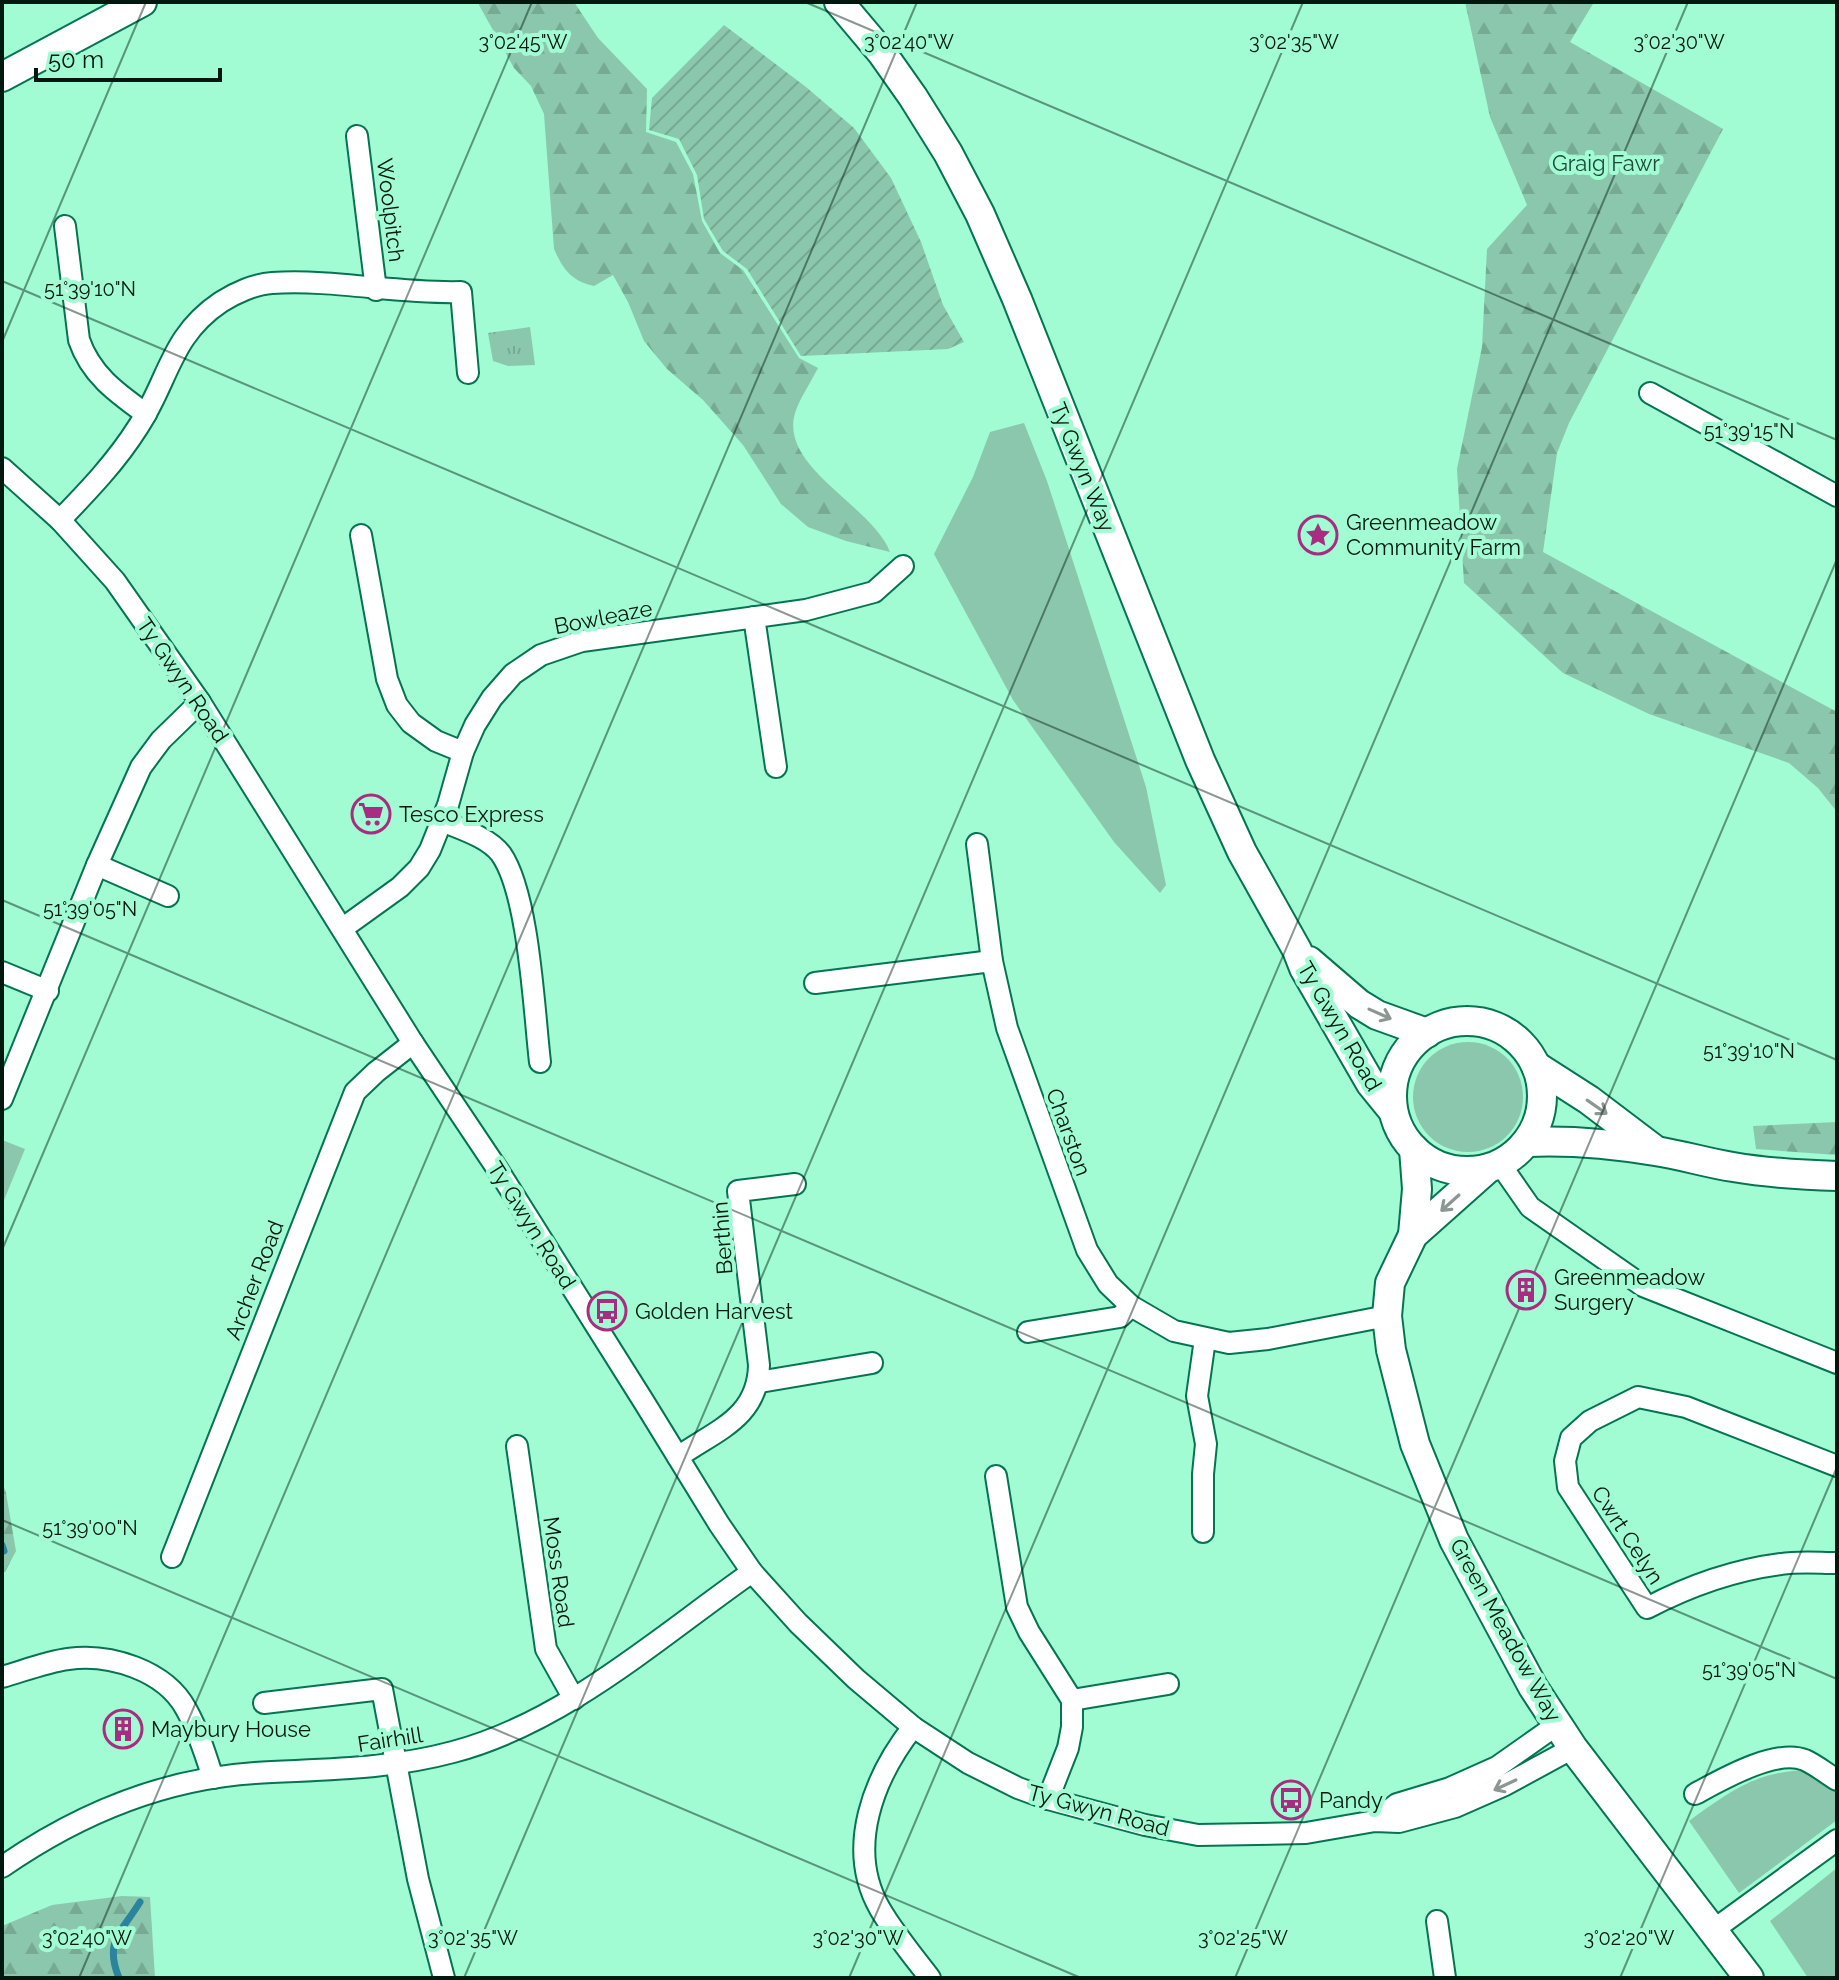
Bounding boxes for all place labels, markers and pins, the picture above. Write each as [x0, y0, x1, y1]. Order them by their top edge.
place label: Greenmeadow Community Farm [1346, 509, 1521, 560]
place icon: Greenmeadow Community Farm [1297, 514, 1339, 556]
supermarket icon: Tesco Express [350, 793, 392, 835]
place label: Tesco Express [399, 801, 544, 827]
place label: Greenmeadow Surgery [1554, 1264, 1705, 1315]
building icon: Greenmeadow Surgery [1505, 1269, 1547, 1311]
bus stop icon: Golden Harvest [586, 1290, 628, 1332]
place label: Golden Harvest [635, 1298, 794, 1324]
building icon: Maybury House [102, 1708, 144, 1750]
place label: Maybury House [151, 1716, 311, 1742]
bus stop icon: Pandy [1270, 1779, 1312, 1821]
place label: Pandy [1319, 1787, 1383, 1813]

